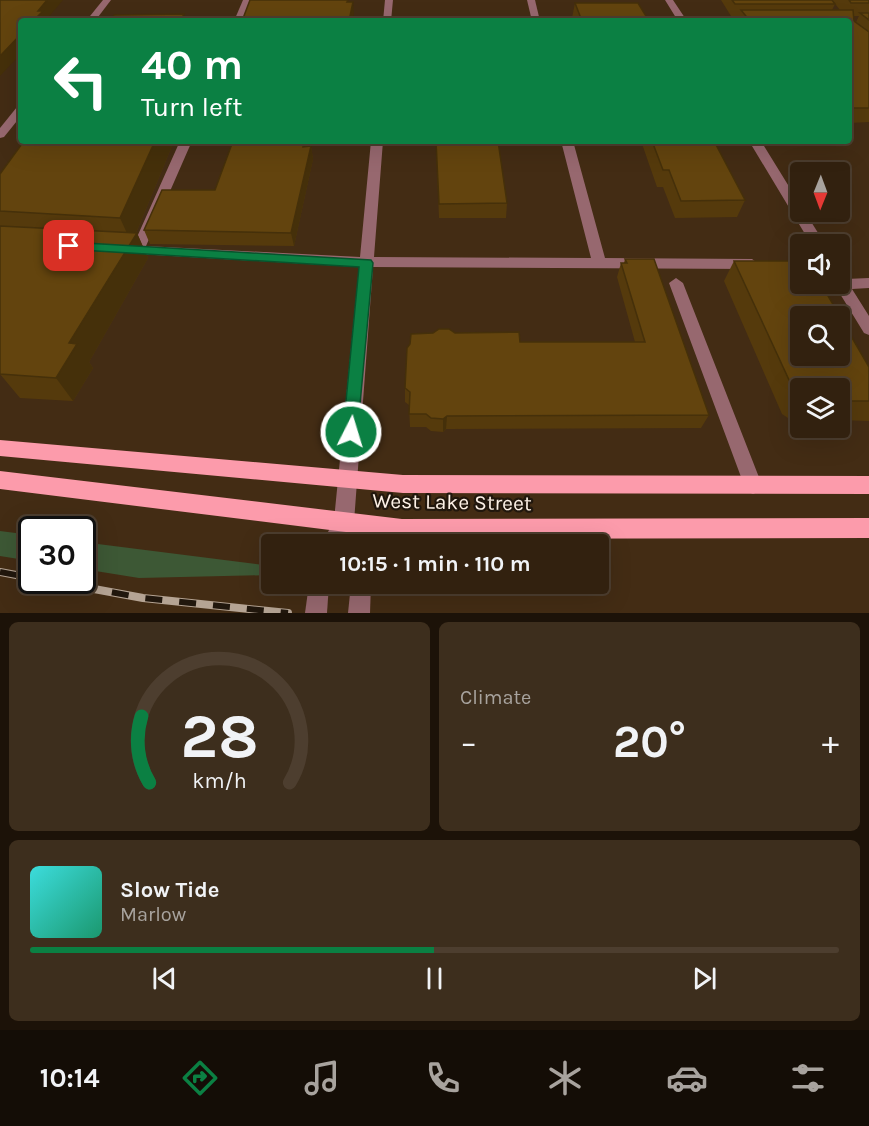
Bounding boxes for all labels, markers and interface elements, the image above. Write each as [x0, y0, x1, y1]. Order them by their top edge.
text: 40 m [141, 40, 243, 90]
icon: left [42, 42, 120, 120]
text: Turn left [141, 91, 242, 123]
north arrow [790, 162, 850, 222]
map controls [790, 162, 850, 438]
pin [43, 220, 94, 271]
icon: arrive [52, 229, 85, 262]
button: sound [790, 234, 850, 294]
button: search [790, 306, 850, 366]
button: layers [790, 378, 850, 438]
position arrow [319, 400, 383, 464]
street label: West Lake Street [372, 489, 532, 515]
speed limit sign: 30 [18, 516, 96, 594]
text: 10:15 · 1 min · 110 m [339, 551, 531, 577]
text: Climate [460, 686, 531, 709]
text: 28 [180, 700, 259, 773]
text: 20° [613, 716, 686, 768]
text: − [460, 723, 477, 761]
text: + [822, 723, 839, 761]
text: km/h [192, 769, 247, 794]
text: Slow Tide [120, 877, 220, 903]
text: Marlow [120, 903, 186, 926]
icon: previous [148, 962, 181, 995]
icon: pause [418, 962, 451, 995]
icon: next [688, 962, 721, 995]
icon: directions [179, 1057, 221, 1099]
icon: music [301, 1057, 343, 1099]
icon: phone [422, 1057, 464, 1099]
icon: climate [544, 1057, 586, 1099]
icon: car [666, 1057, 708, 1099]
icon: filters [787, 1057, 829, 1099]
text: 10:14 [40, 1062, 99, 1094]

